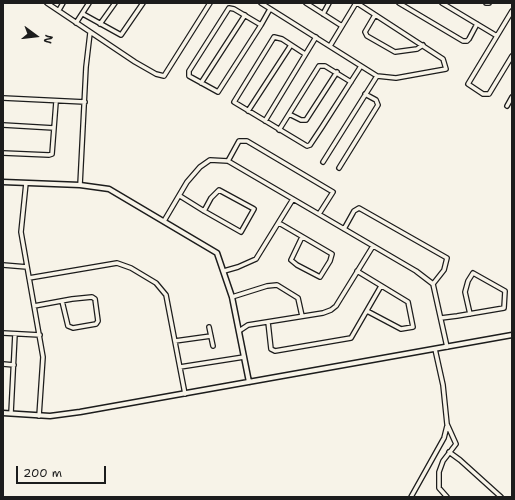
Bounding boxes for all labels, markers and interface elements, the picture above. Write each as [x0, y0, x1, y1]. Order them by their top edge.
north arrow [16, 16, 56, 56]
text: N [40, 33, 56, 45]
scale bar [18, 458, 108, 484]
text: 200 m [23, 465, 62, 481]

